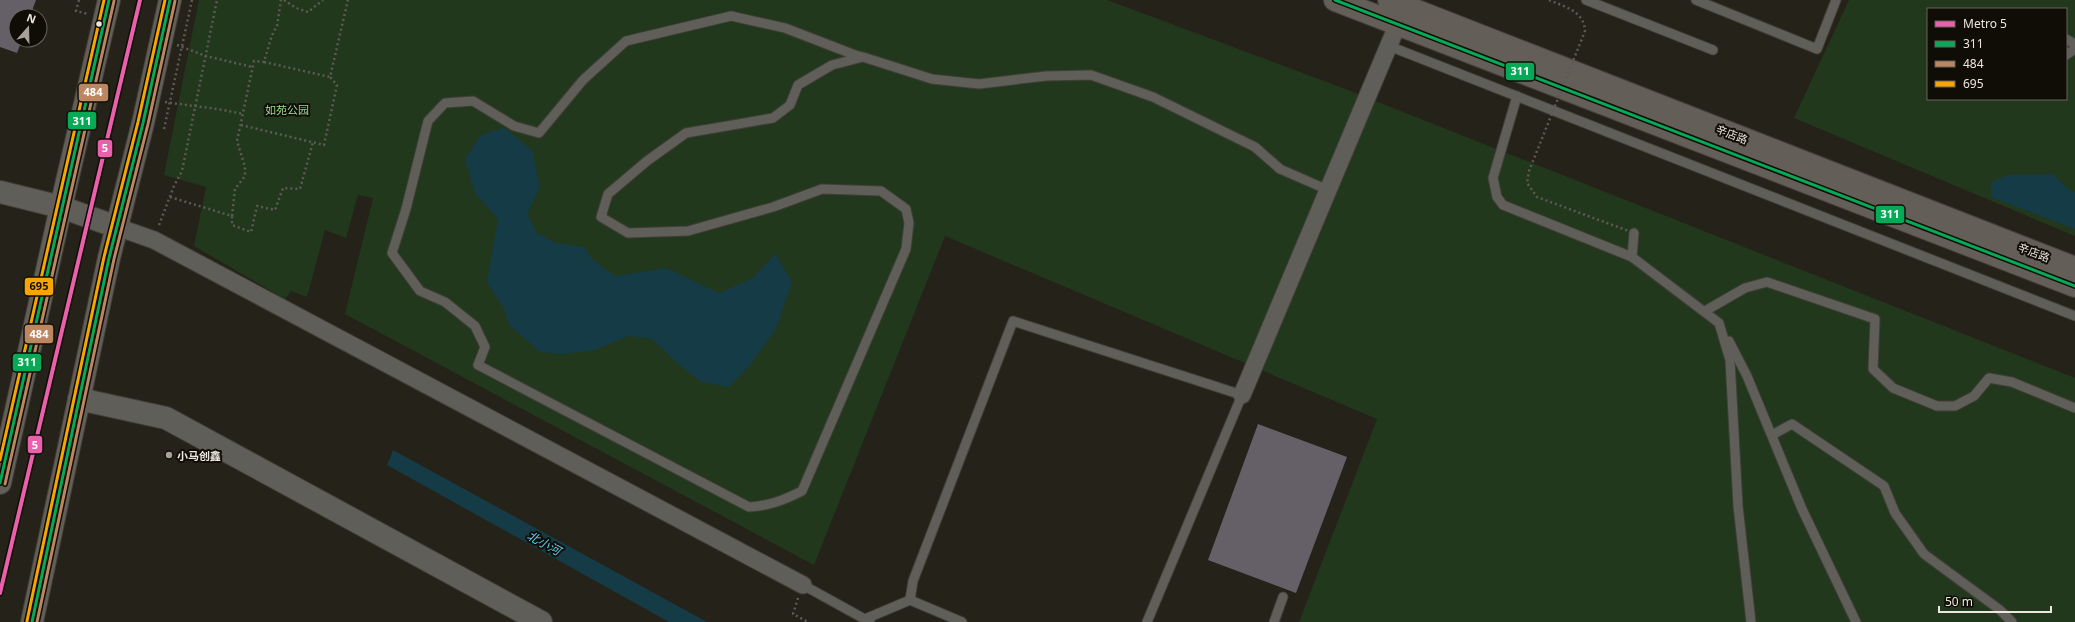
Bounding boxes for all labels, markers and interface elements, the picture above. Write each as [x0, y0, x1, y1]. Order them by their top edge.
north arrow [8, 8, 48, 48]
legend [1927, 8, 2067, 100]
text: N [25, 10, 38, 27]
text: Metro 5 [1963, 15, 2007, 32]
unlabelled marker [94, 19, 104, 29]
text: 311 [1963, 35, 1984, 52]
text: 484 [1963, 55, 1984, 72]
line badge: 311 [1505, 62, 1535, 81]
text: 311 [1511, 63, 1529, 78]
text: 695 [1963, 75, 1984, 92]
line badge: 484 [78, 83, 109, 102]
text: 484 [84, 84, 103, 99]
park label: 如苑公园 [265, 102, 309, 117]
line badge: 311 [67, 111, 97, 130]
text: 311 [73, 113, 91, 128]
street label: 辛店路 [1714, 121, 1750, 147]
line badge: 5 [97, 139, 113, 158]
text: 5 [102, 140, 108, 155]
line badge: 311 [1875, 205, 1905, 224]
text: 311 [1881, 206, 1899, 221]
street label: 辛店路 [2016, 239, 2052, 265]
line badge: 695 [24, 277, 54, 296]
text: 695 [30, 278, 48, 293]
line badge: 484 [24, 324, 54, 344]
text: 484 [30, 326, 49, 341]
line badge: 311 [12, 353, 42, 372]
text: 311 [18, 354, 36, 369]
line badge: 5 [27, 435, 43, 454]
text: 5 [32, 437, 38, 452]
place label: 小马创鑫 [177, 448, 221, 463]
marker: 小马创鑫 [164, 450, 174, 460]
water label: 北小河 [524, 527, 566, 560]
scale bar [1939, 588, 2051, 614]
text: 50 m [1945, 593, 1973, 610]

